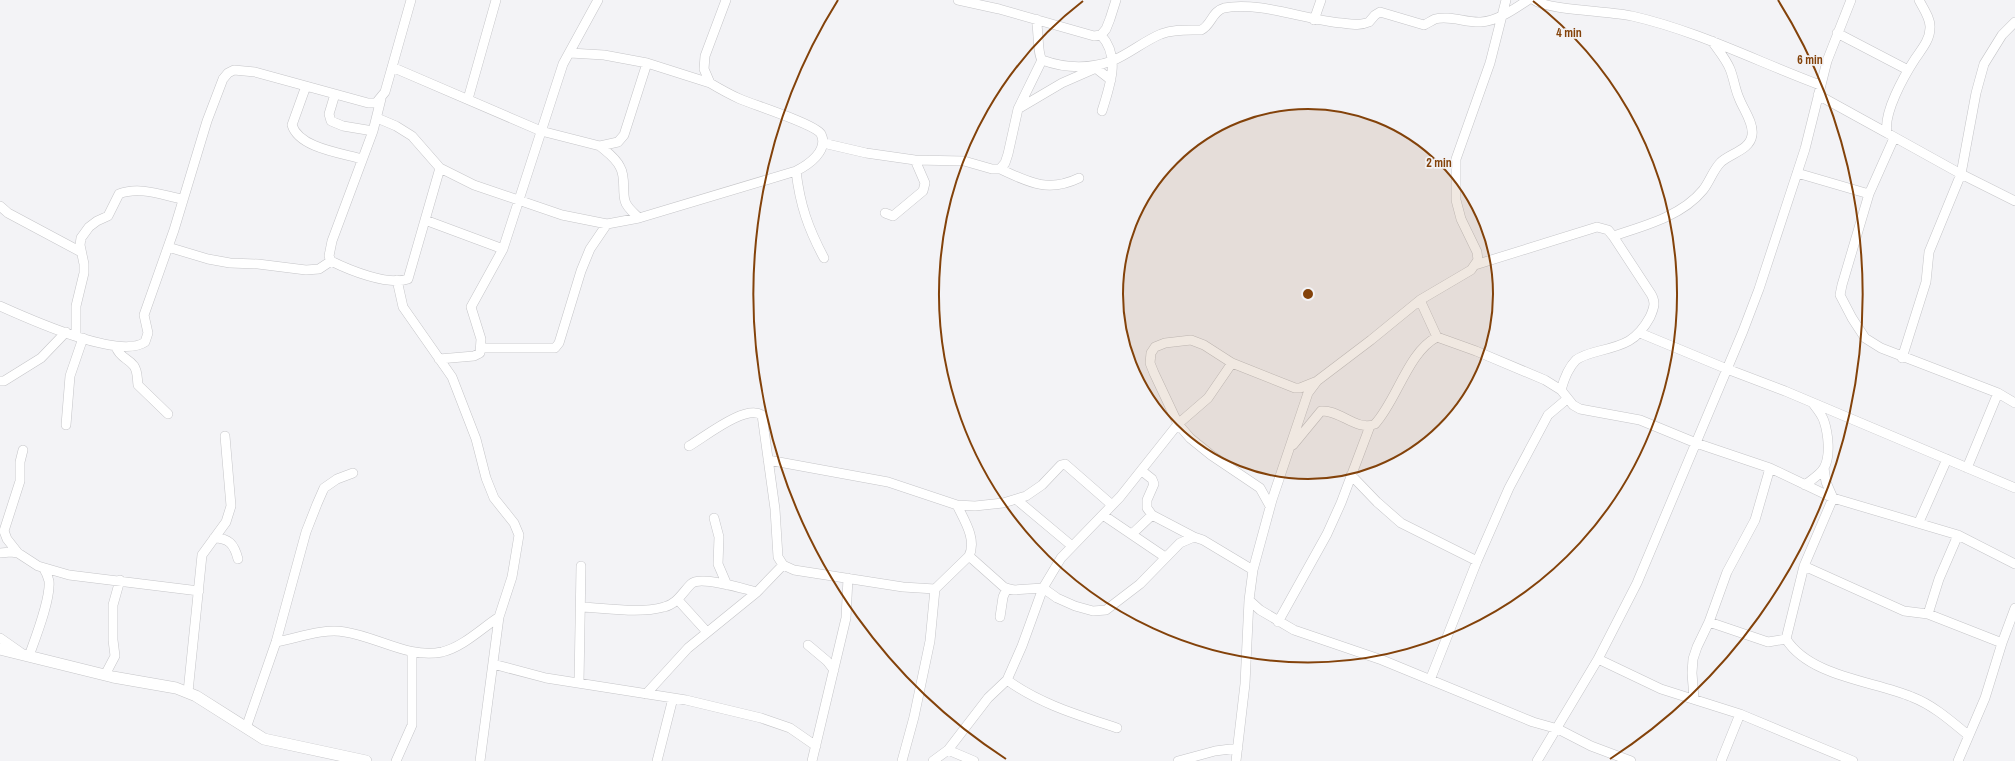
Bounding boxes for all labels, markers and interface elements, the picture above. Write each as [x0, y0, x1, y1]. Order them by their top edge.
text: 4 min [1556, 25, 1582, 41]
text: 6 min [1797, 52, 1823, 68]
text: 2 min [1426, 155, 1452, 171]
centre of rings [1301, 287, 1315, 301]

